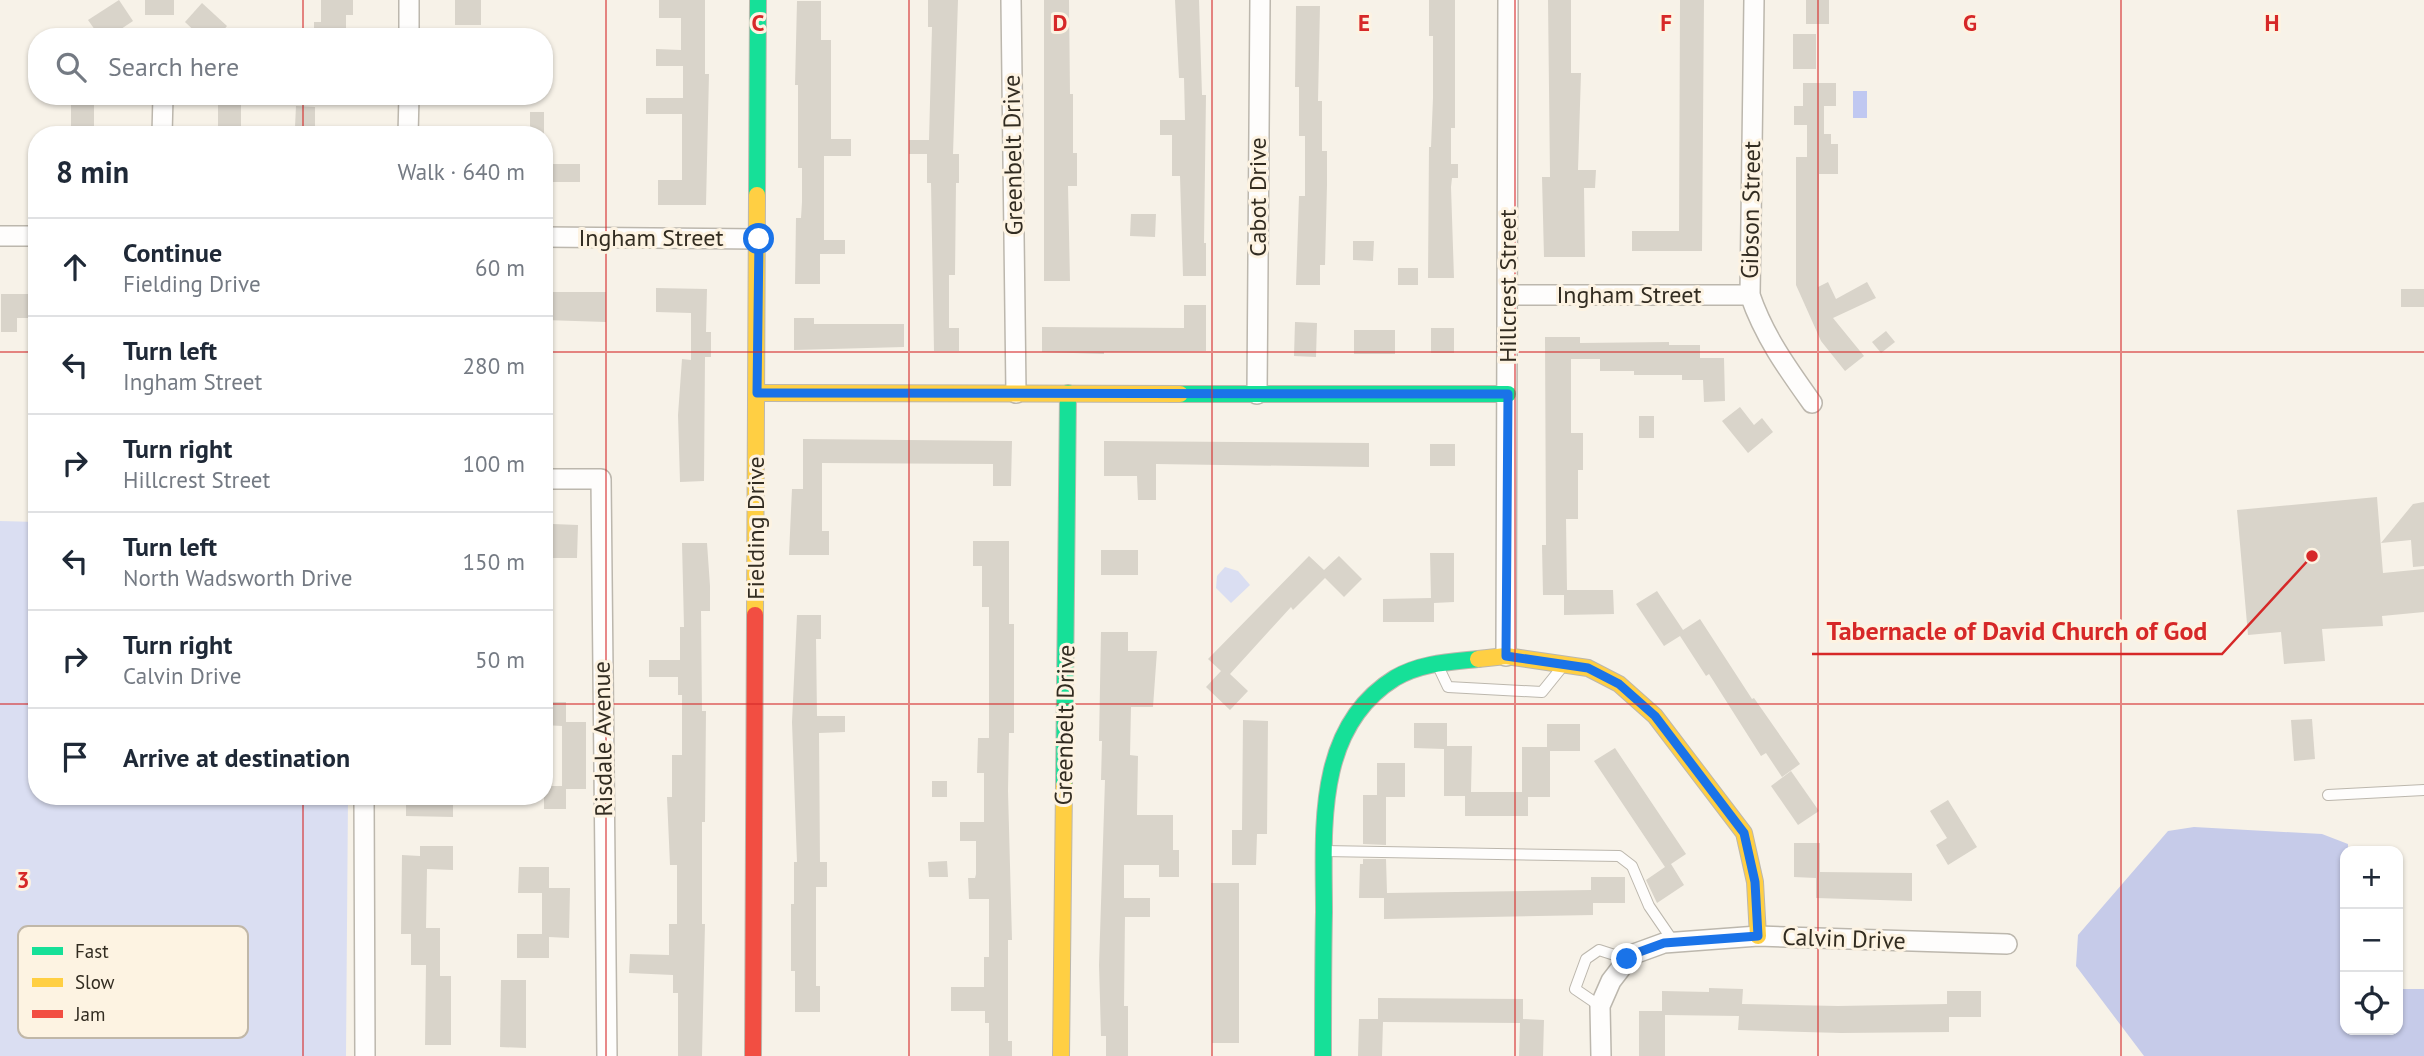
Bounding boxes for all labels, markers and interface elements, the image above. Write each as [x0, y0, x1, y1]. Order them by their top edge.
text: C [752, 8, 765, 37]
text: D [1053, 8, 1067, 37]
text: E [1358, 8, 1370, 37]
text: F [1660, 8, 1672, 37]
text: G [1963, 8, 1977, 37]
text: H [2265, 8, 2279, 37]
search box [28, 28, 553, 105]
icon: search [52, 48, 90, 86]
text: Search here [108, 50, 239, 83]
street label: Greenbelt Drive [996, 74, 1029, 236]
street label: Cabot Drive [1242, 137, 1273, 257]
street label: Gibson Street [1734, 141, 1767, 279]
text: 8 min [56, 152, 129, 191]
text: Walk · 640 m [398, 157, 525, 186]
street label: Hillcrest Street [1492, 209, 1523, 363]
street label: Ingham Street [578, 222, 724, 253]
route start [743, 223, 774, 254]
text: Continue [123, 236, 222, 269]
icon: ahead [56, 248, 94, 286]
text: 60 m [475, 253, 525, 282]
text: Fielding Drive [123, 269, 261, 298]
street label: Ingham Street [1556, 279, 1702, 310]
text: Turn left [123, 334, 217, 367]
icon: left [56, 346, 94, 384]
text: 280 m [463, 351, 525, 380]
text: Ingham Street [123, 367, 262, 396]
text: Turn right [123, 432, 232, 465]
icon: right [56, 444, 94, 482]
text: 100 m [463, 449, 525, 478]
street label: Fielding Drive [740, 456, 771, 600]
text: Hillcrest Street [123, 465, 270, 494]
text: Turn left [123, 530, 217, 563]
icon: left [56, 542, 94, 580]
text: 150 m [463, 547, 525, 576]
text: North Wadsworth Drive [123, 563, 353, 592]
callout: Tabernacle of David Church of God [1812, 607, 2222, 654]
text: Tabernacle of David Church of God [1827, 614, 2207, 647]
text: Turn right [123, 628, 232, 661]
icon: right [56, 640, 94, 678]
street label: Greenbelt Drive [1048, 644, 1081, 806]
text: 50 m [475, 645, 525, 674]
text: Calvin Drive [123, 661, 241, 690]
street label: Risdale Avenue [586, 661, 619, 817]
icon: arrive [56, 738, 94, 776]
text: Arrive at destination [123, 741, 350, 774]
map controls [2340, 846, 2403, 1035]
button: + [2340, 846, 2403, 909]
text: 3 [16, 865, 30, 894]
button: − [2340, 909, 2403, 972]
street label: Calvin Drive [1782, 921, 1906, 956]
legend [18, 926, 248, 1038]
text: Fast [75, 939, 109, 963]
route end [1611, 943, 1642, 974]
text: Slow [75, 970, 115, 994]
button: locate [2340, 972, 2403, 1035]
text: Jam [74, 1002, 105, 1026]

